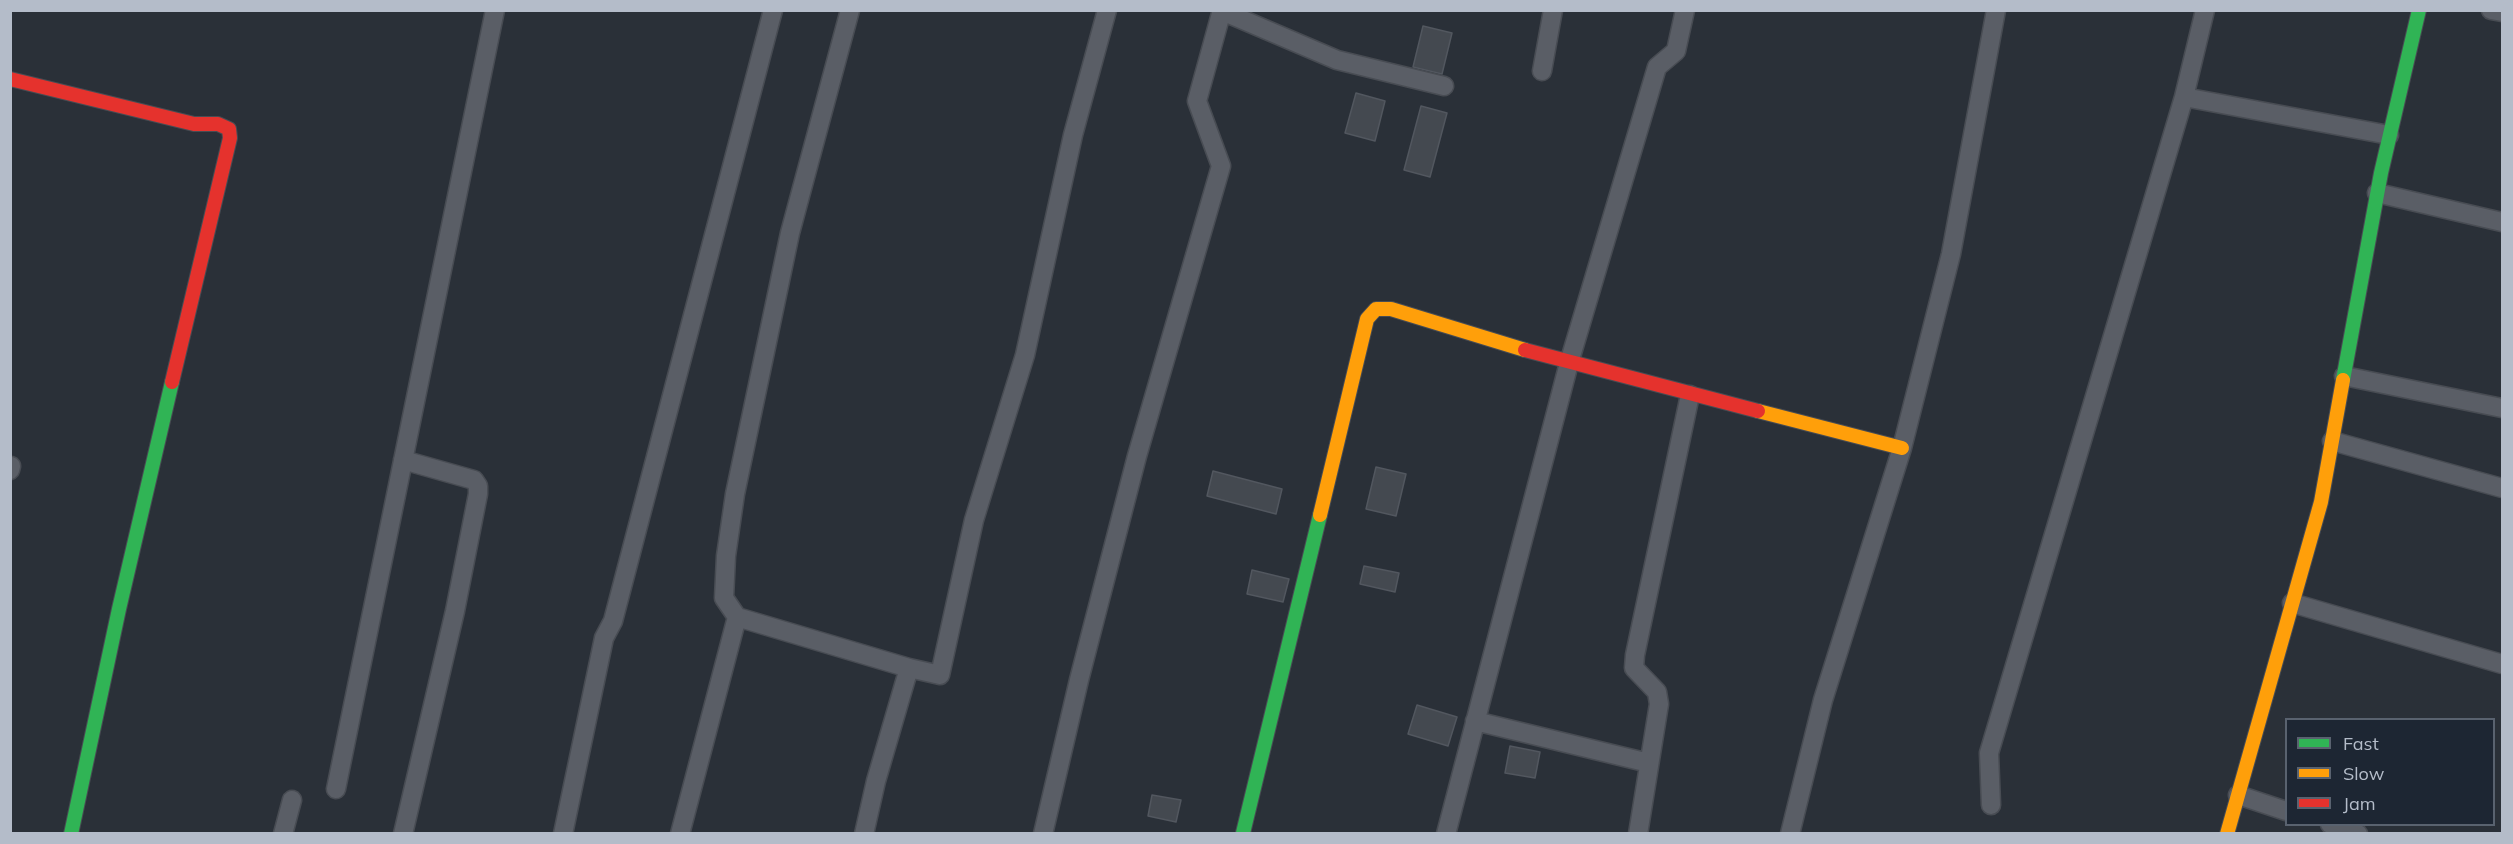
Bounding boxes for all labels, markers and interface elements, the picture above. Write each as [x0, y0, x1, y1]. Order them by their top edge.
legend [2285, 718, 2495, 826]
text: Fast [2343, 732, 2379, 755]
text: Slow [2343, 762, 2384, 785]
text: Jam [2343, 792, 2376, 815]

